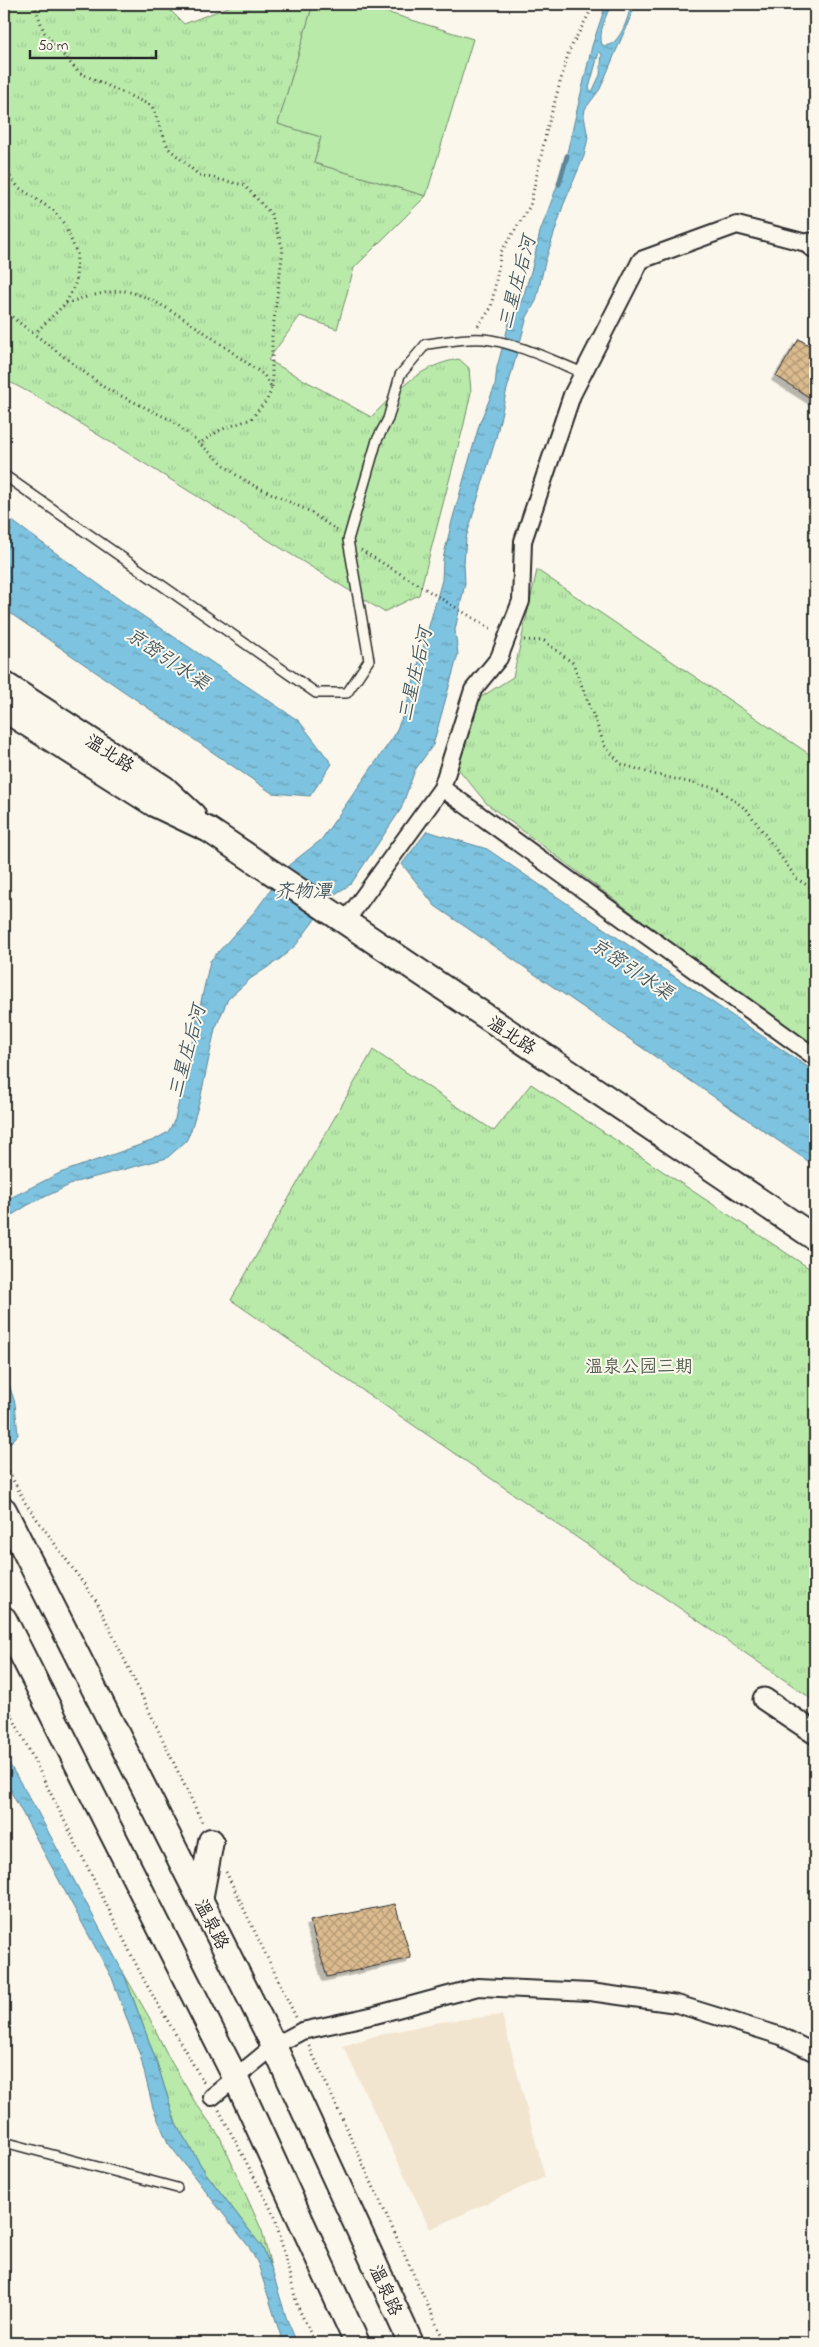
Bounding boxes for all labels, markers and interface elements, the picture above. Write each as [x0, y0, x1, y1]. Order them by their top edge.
scale bar [30, 28, 156, 60]
text: 50 m [38, 35, 69, 57]
water label: 三星庄后河 [493, 230, 545, 332]
water label: 京密引水渠 [120, 622, 215, 699]
water label: 三星庄后河 [393, 622, 441, 724]
street label: 温北路 [79, 729, 139, 780]
water label: 齐物潭 [274, 879, 333, 906]
water label: 京密引水渠 [584, 932, 679, 1009]
water label: 三星庄后河 [163, 999, 215, 1101]
street label: 温北路 [481, 1011, 541, 1063]
park label: 温泉公园三期 [585, 1355, 693, 1381]
street label: 温泉路 [186, 1895, 234, 1955]
street label: 温泉路 [361, 2261, 407, 2321]

